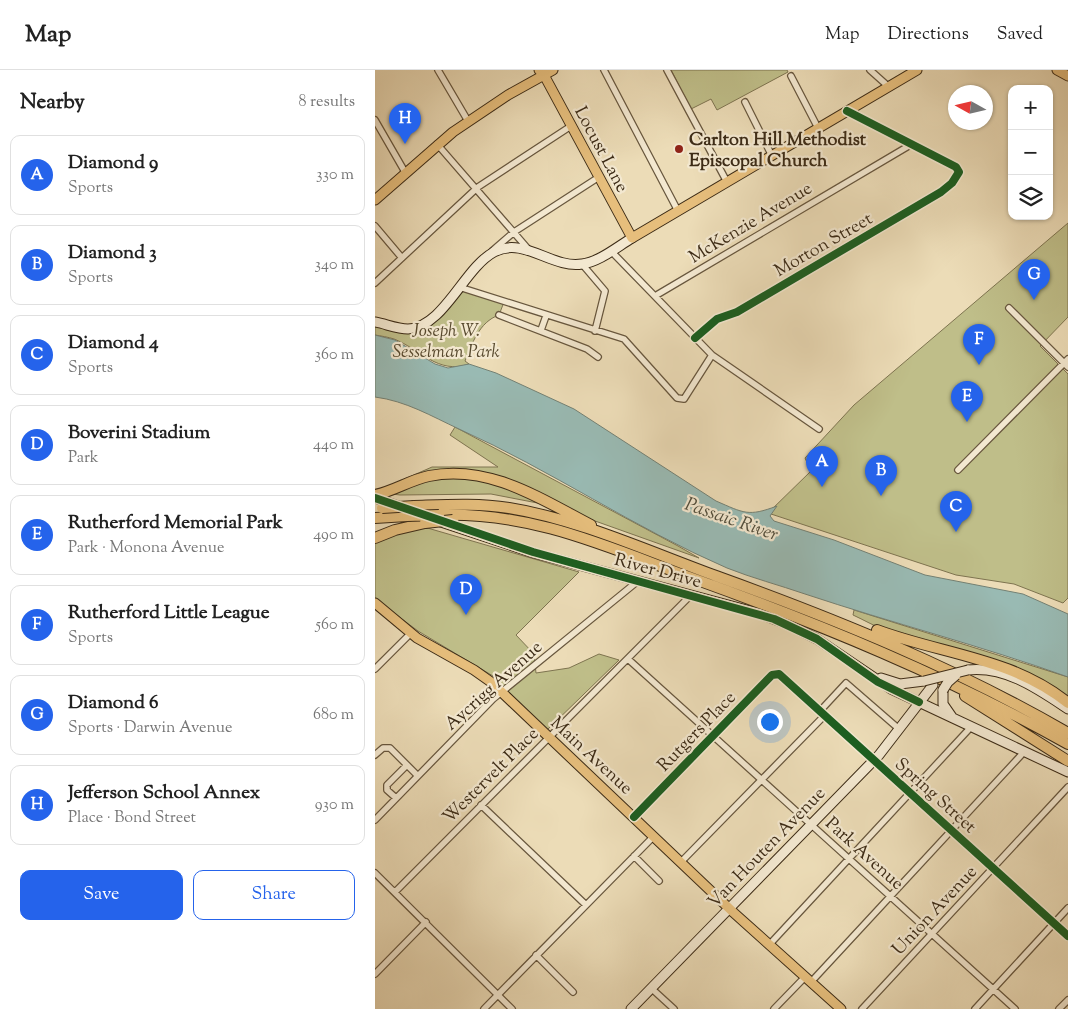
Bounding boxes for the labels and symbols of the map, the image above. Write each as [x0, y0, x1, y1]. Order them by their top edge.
north arrow [948, 85, 993, 130]
street label: Locust Lane [567, 102, 634, 198]
pin: H [389, 103, 421, 144]
place label: Carlton Hill Methodist Episcopal Church [689, 128, 867, 175]
marker: Carlton Hill Methodist Episcopal Church [673, 143, 685, 155]
street label: McKenzie Avenue [684, 177, 818, 271]
street label: Morton Street [770, 207, 878, 284]
pin: G [1018, 259, 1050, 300]
park label: Joseph W. Sesselman Park [392, 319, 500, 366]
pin: F [963, 324, 995, 365]
pin: E [951, 381, 983, 422]
pin: A [806, 446, 838, 487]
pin: B [865, 455, 897, 496]
pin: C [940, 491, 972, 532]
water label: Passaic River [681, 492, 782, 549]
street label: River Drive [611, 548, 704, 596]
pin: D [450, 574, 482, 615]
street label: Aycrigg Avenue [440, 635, 549, 738]
street label: Rutgers Place [652, 686, 743, 779]
your location [757, 709, 783, 735]
street label: Main Avenue [544, 711, 638, 802]
street label: Westervelt Place [437, 722, 545, 830]
street label: Spring Street [888, 753, 981, 840]
street label: Van Houten Avenue [703, 782, 832, 915]
street label: Park Avenue [818, 812, 909, 897]
street label: Union Avenue [887, 861, 984, 962]

